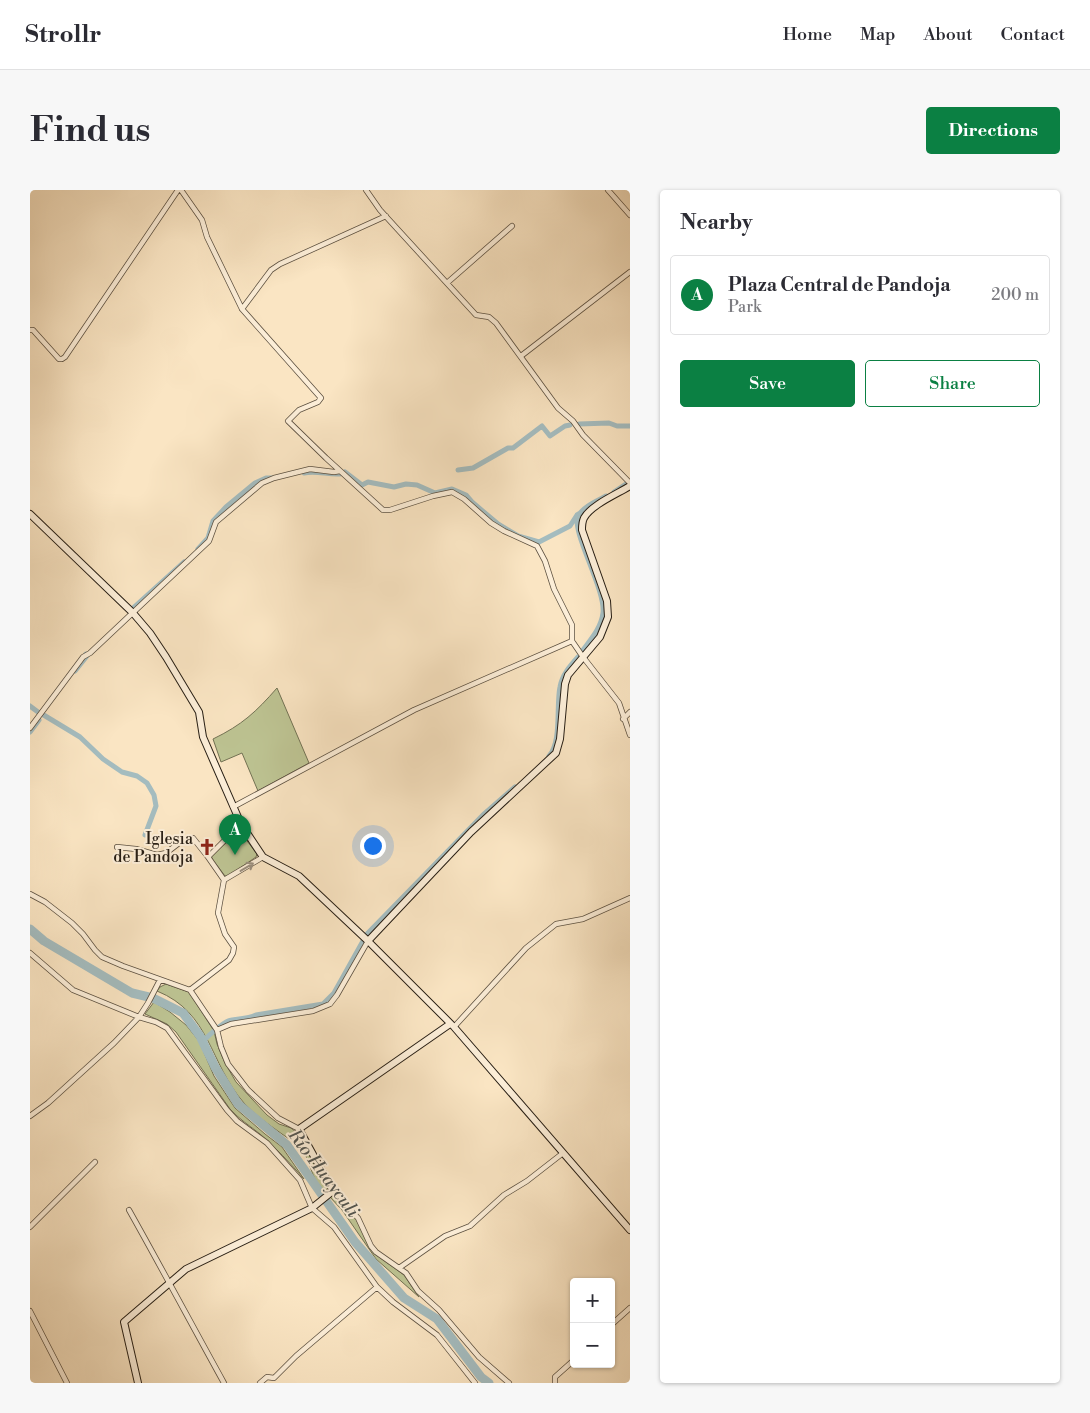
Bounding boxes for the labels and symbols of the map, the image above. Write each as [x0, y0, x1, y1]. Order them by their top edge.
pin: A [219, 814, 251, 855]
place label: Iglesia de Pandoja [113, 829, 194, 867]
your location [360, 833, 386, 859]
church icon: Iglesia de Pandoja [197, 837, 217, 857]
one-way arrow [239, 861, 253, 871]
water label: Río Huayculi [282, 1124, 364, 1222]

